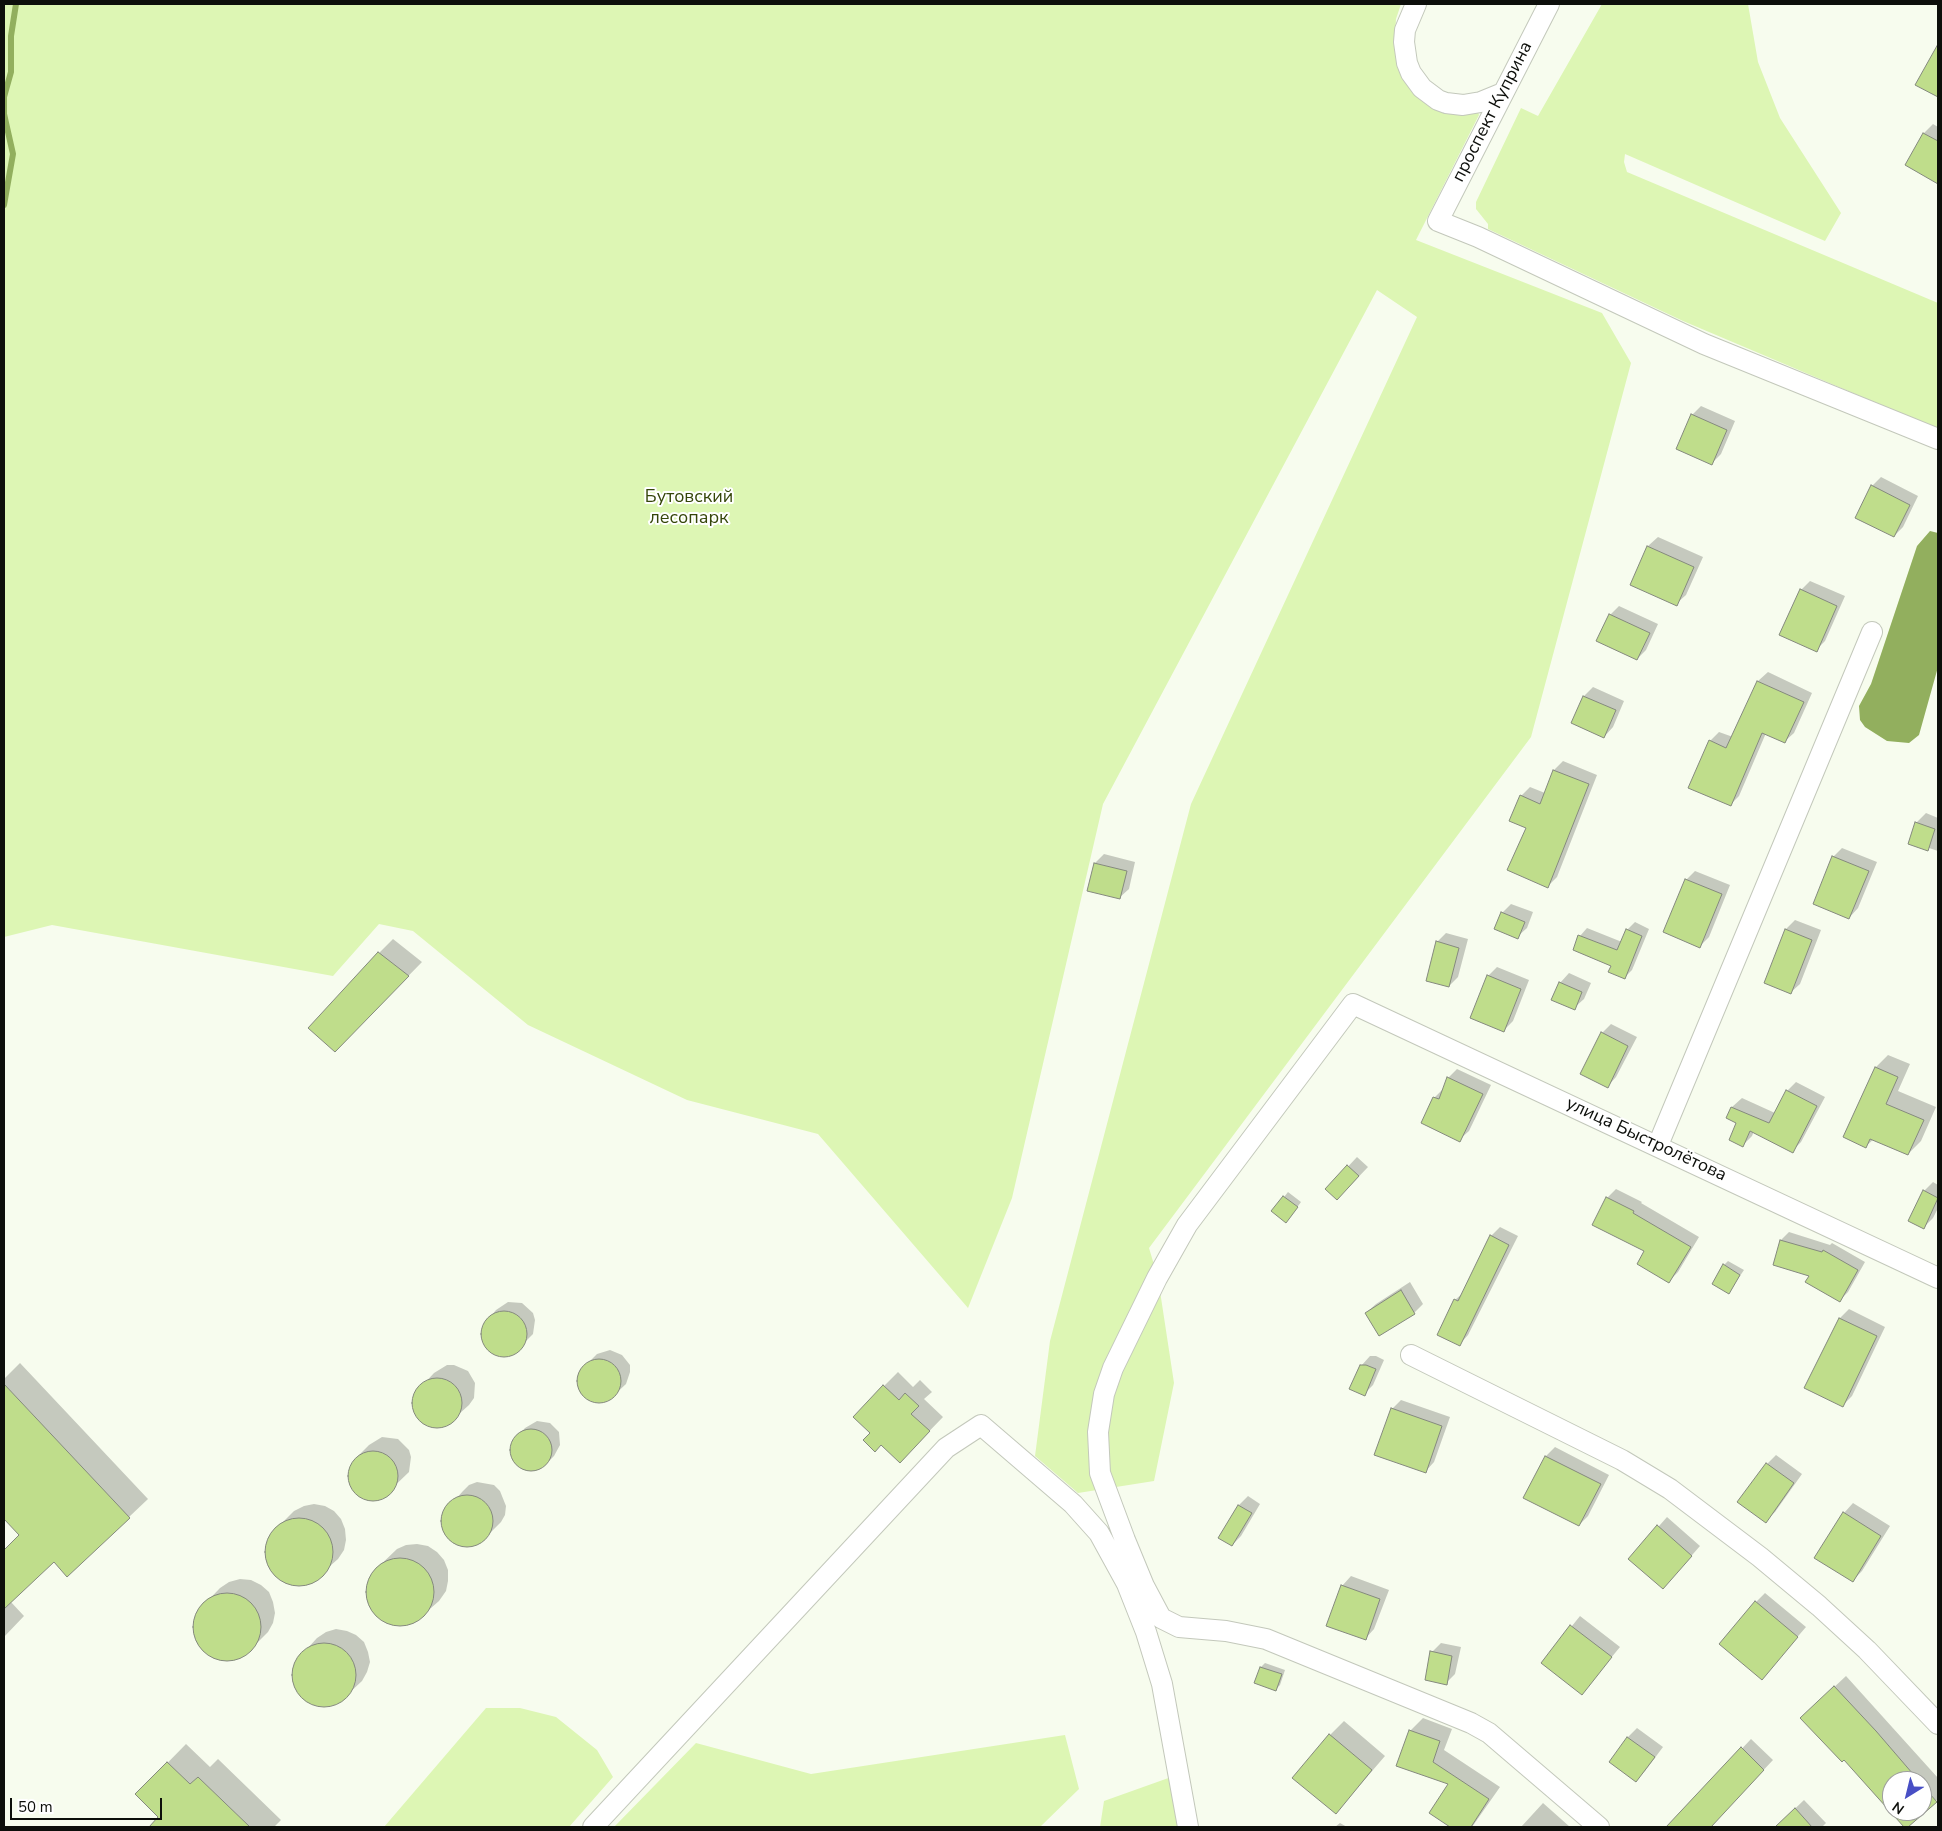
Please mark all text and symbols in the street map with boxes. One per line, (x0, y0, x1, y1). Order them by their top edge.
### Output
street label: проспект Куприна (1448, 38, 1538, 186)
park label: Бутовский лесопарк (645, 487, 733, 530)
street label: улица Быстролётова (1562, 1093, 1730, 1187)
north arrow (1882, 1771, 1932, 1821)
scale bar (12, 1788, 165, 1820)
text: 50 m (18, 1797, 53, 1817)
text: N (1889, 1797, 1908, 1819)

